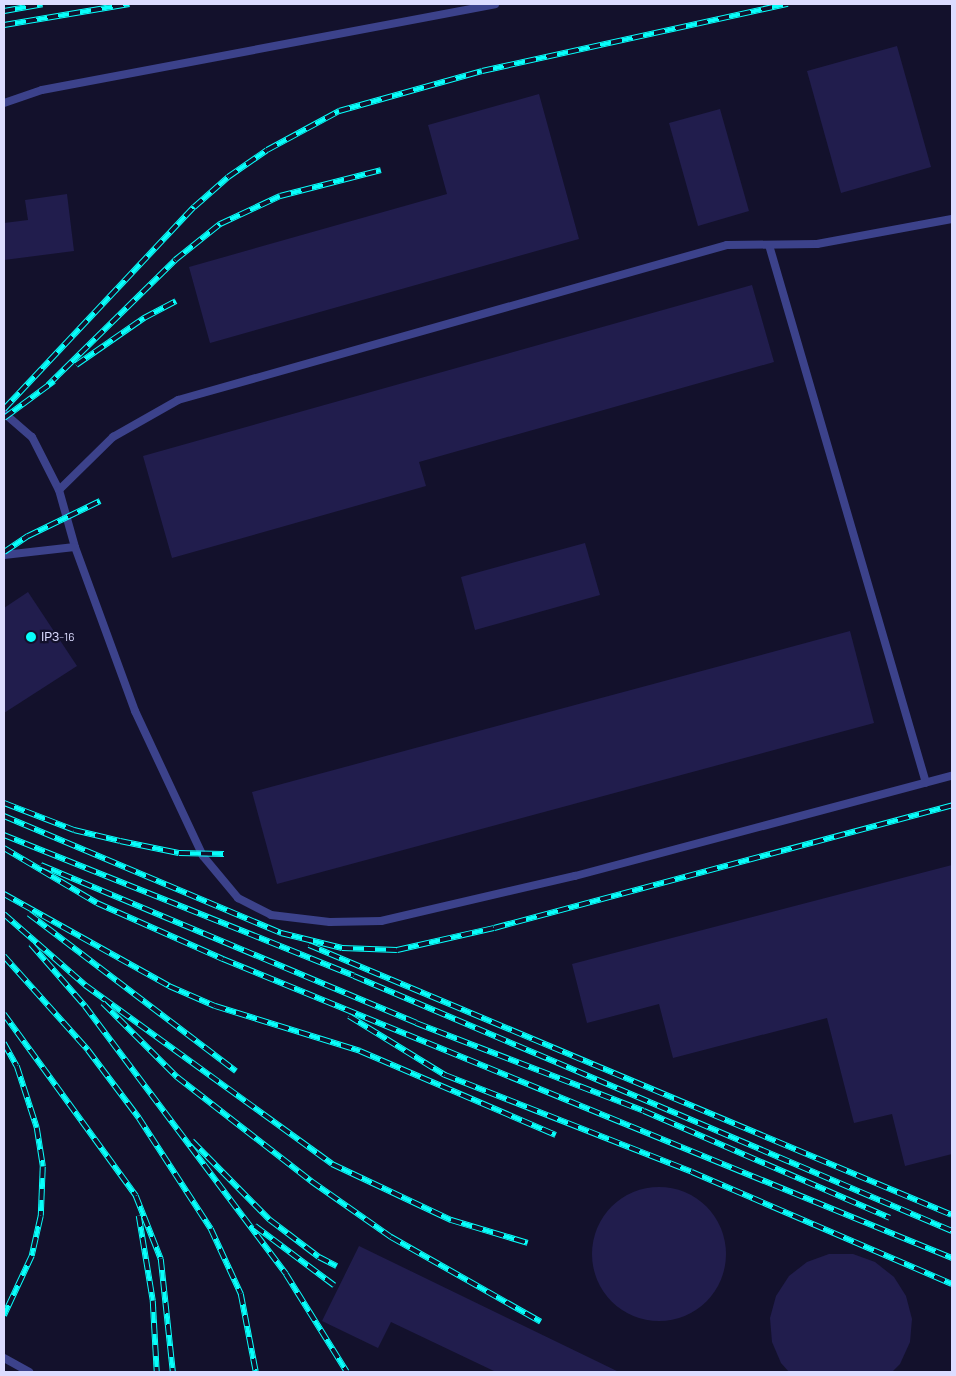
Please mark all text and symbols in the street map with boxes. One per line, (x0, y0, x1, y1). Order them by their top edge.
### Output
place label: ІРЗ-16 (41, 630, 74, 644)
marker: ІРЗ-16 (25, 631, 37, 643)

